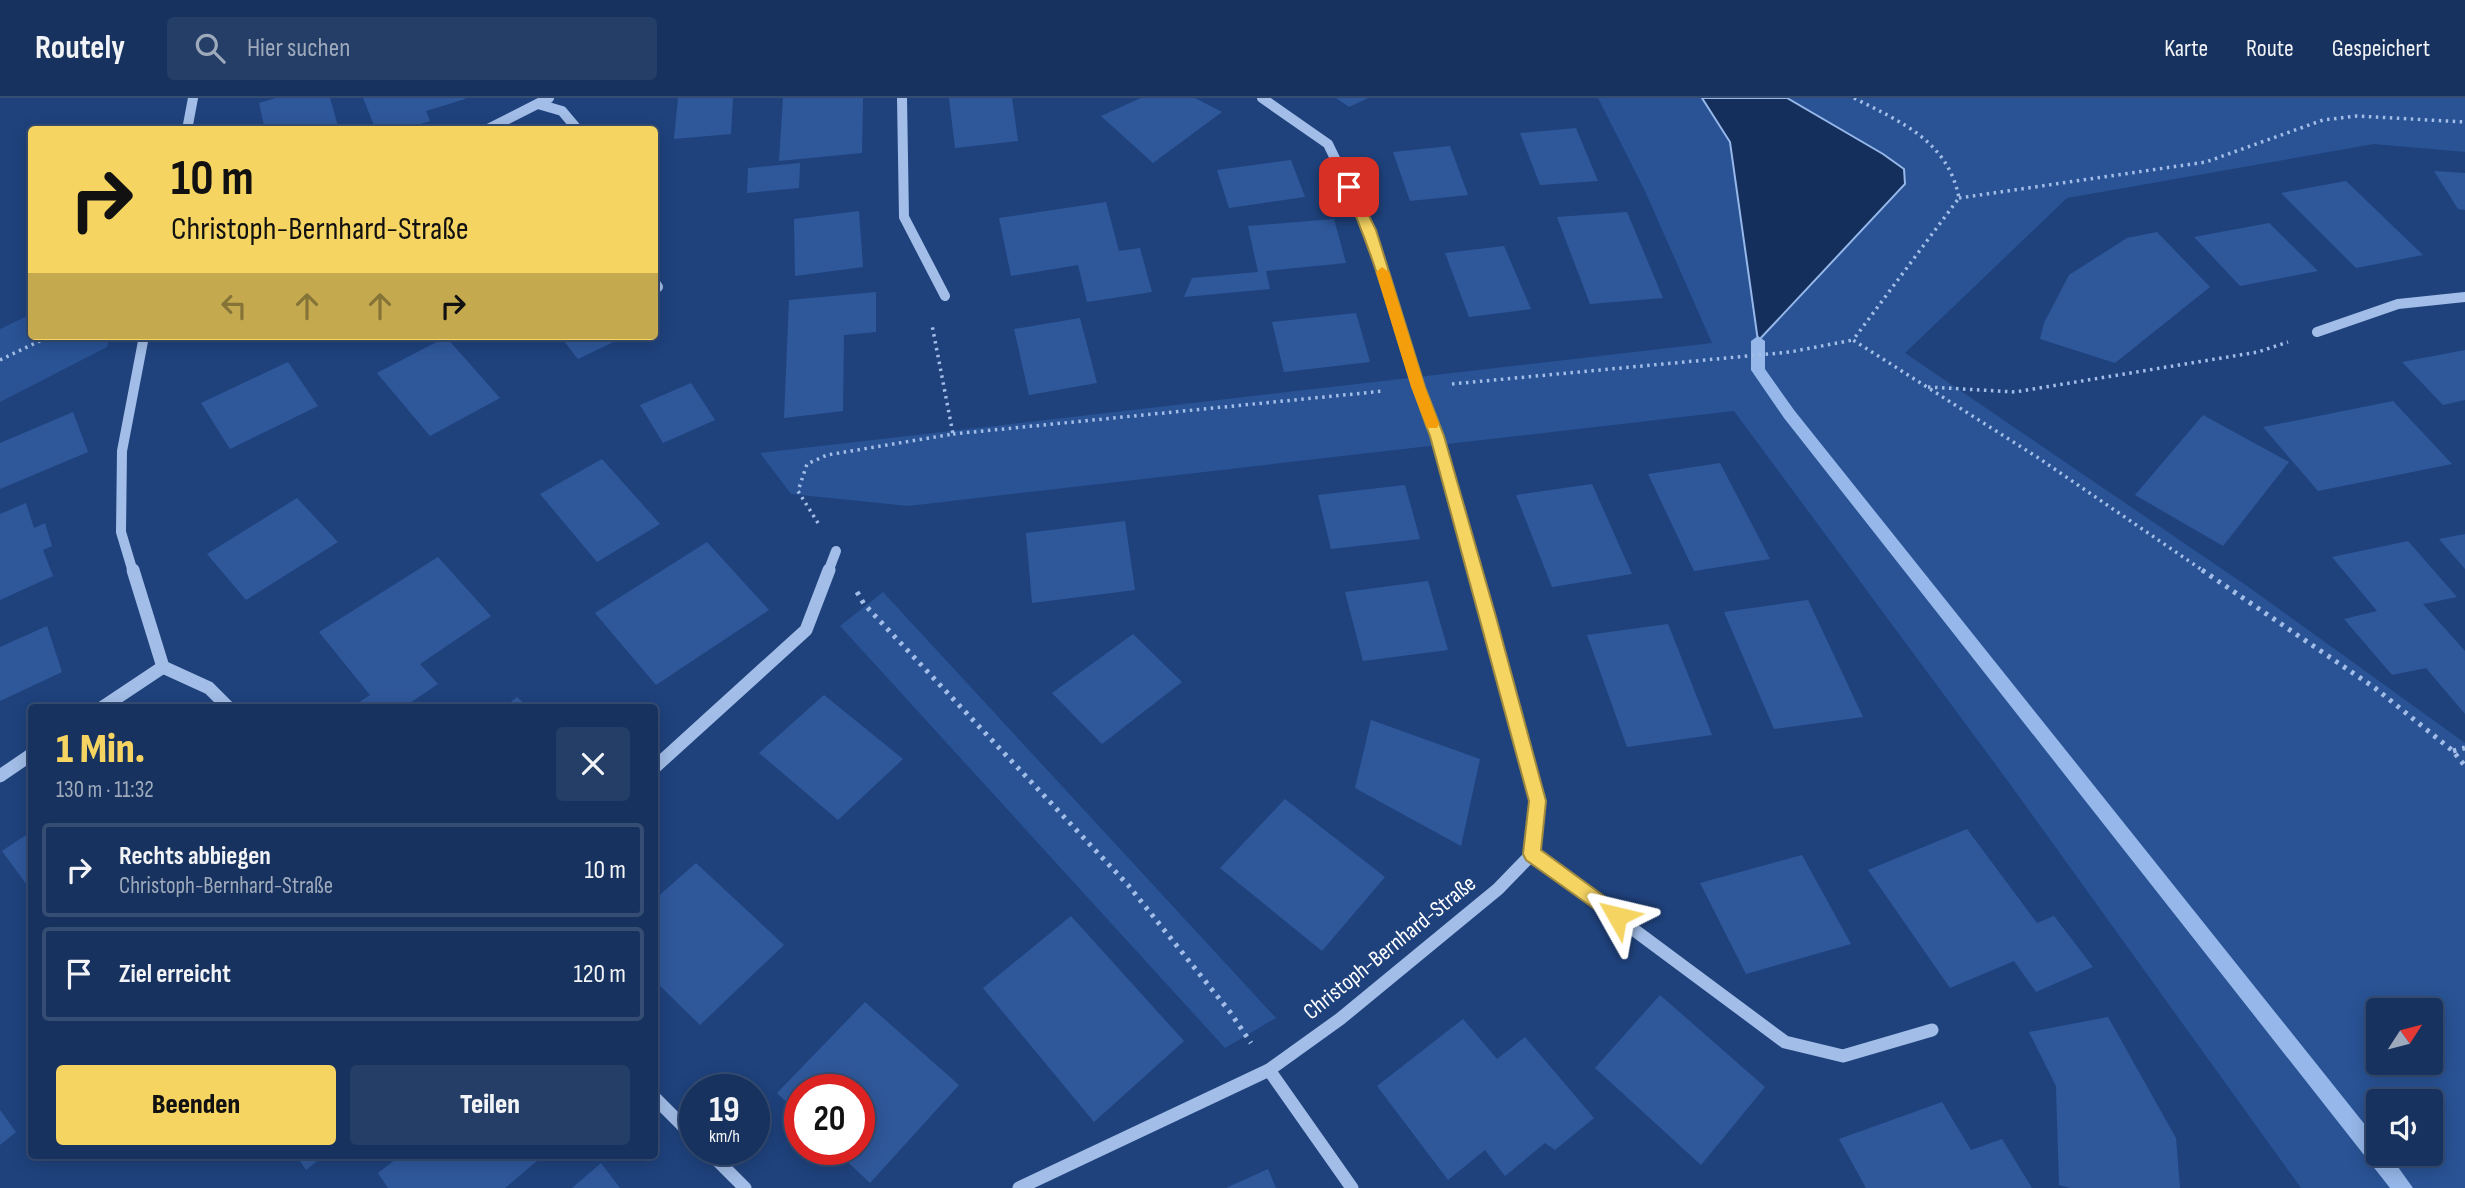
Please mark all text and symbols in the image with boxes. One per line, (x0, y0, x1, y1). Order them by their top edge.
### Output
search box (167, 17, 657, 80)
text: Routely (35, 28, 125, 68)
icon: search (191, 29, 229, 67)
text: Hier suchen (247, 33, 350, 64)
text: Karte (2164, 34, 2208, 63)
text: Route (2246, 34, 2294, 63)
text: Gespeichert (2332, 34, 2430, 63)
text: 10 m (171, 150, 254, 209)
icon: right (56, 154, 147, 245)
pin (1319, 157, 1379, 217)
icon: arrive (1330, 168, 1368, 206)
text: Christoph-Bernhard-Straße (171, 210, 469, 249)
icon: left (215, 287, 253, 325)
icon: ahead (288, 287, 326, 325)
icon: ahead (361, 287, 399, 325)
icon: right (434, 287, 472, 325)
text: 1 Min. (56, 724, 145, 775)
button: close (556, 727, 630, 801)
text: 130 m · 11:32 (56, 776, 154, 804)
text: Rechts abbiegen (119, 841, 271, 872)
icon: right (60, 851, 98, 889)
text: 10 m (584, 855, 626, 886)
street label: Christoph-Bernhard-Straße (1298, 870, 1482, 1026)
text: Christoph-Bernhard-Straße (119, 872, 333, 900)
position arrow (1580, 879, 1654, 953)
icon: arrive (60, 955, 98, 993)
text: Ziel erreicht (119, 959, 231, 990)
text: 120 m (573, 959, 626, 990)
north arrow (2366, 998, 2443, 1074)
map controls (2366, 998, 2443, 1166)
button: Beenden (56, 1065, 336, 1145)
button: Teilen (350, 1065, 630, 1145)
speed limit sign: 20 (784, 1074, 875, 1165)
text: 19 (709, 1089, 740, 1132)
button: sound (2366, 1089, 2443, 1166)
text: km/h (709, 1126, 740, 1147)

